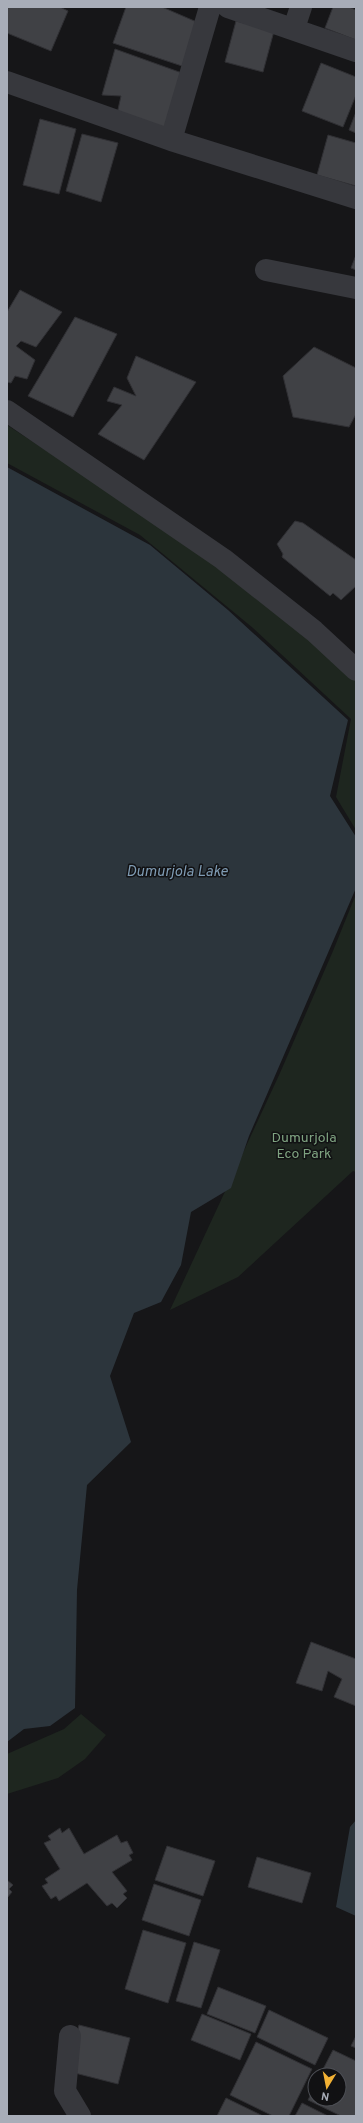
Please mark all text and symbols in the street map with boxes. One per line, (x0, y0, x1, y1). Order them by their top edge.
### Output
water label: Dumurjola Lake (126, 863, 228, 882)
park label: Dumurjola Eco Park (271, 1130, 337, 1163)
north arrow (307, 2067, 347, 2107)
text: N (320, 2088, 331, 2103)

